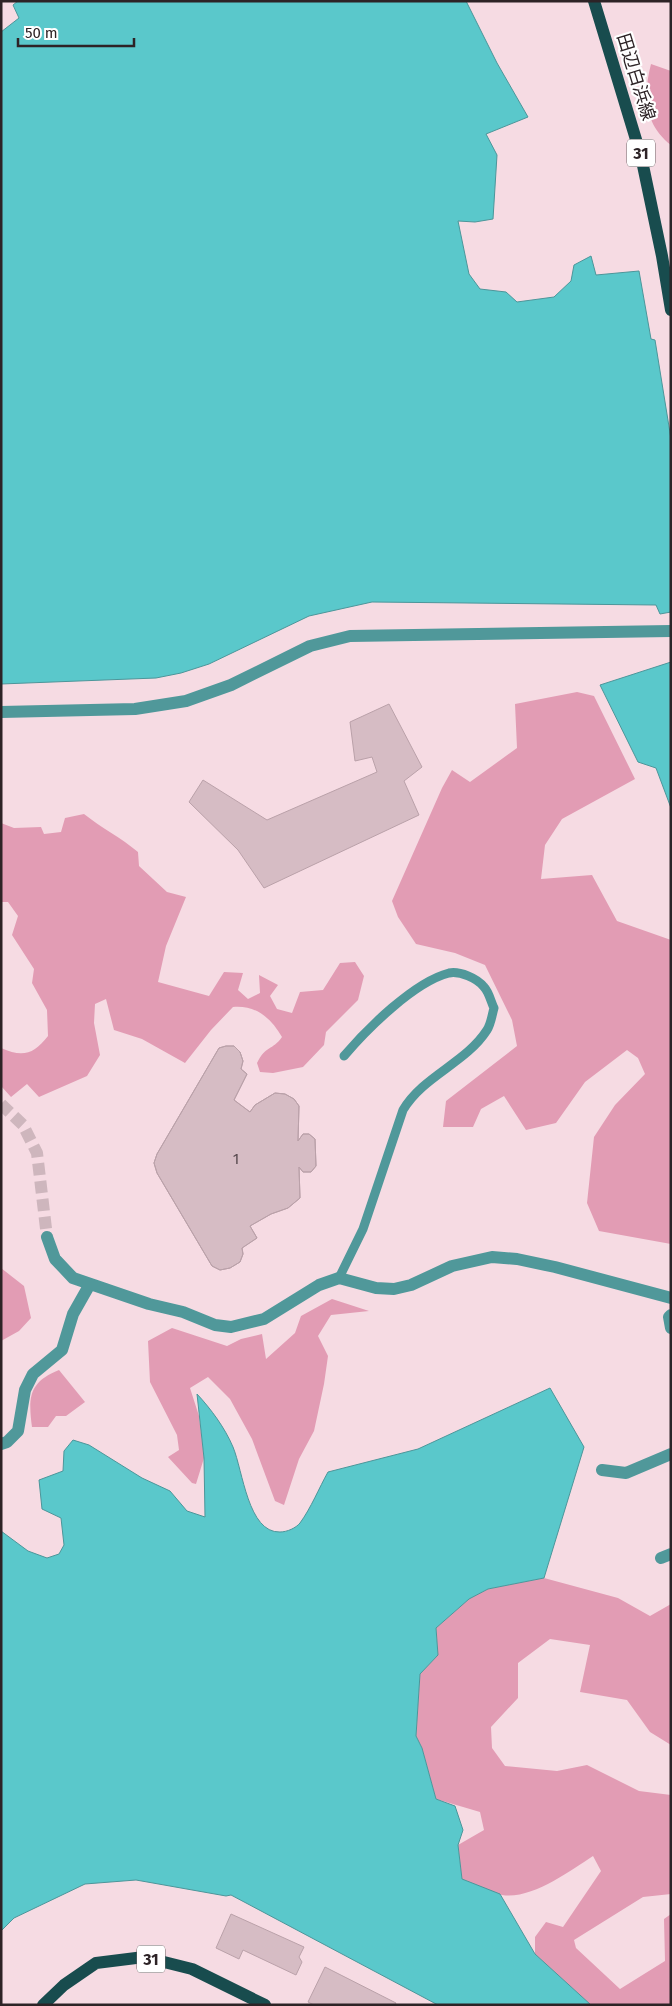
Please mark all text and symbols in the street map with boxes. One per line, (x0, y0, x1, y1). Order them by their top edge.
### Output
scale bar (18, 15, 134, 47)
text: 50 m (25, 24, 58, 42)
street label: 田辺白浜線 (612, 31, 660, 123)
road number: 31 (627, 140, 655, 167)
house number: 1 (233, 1150, 239, 1168)
road number: 31 (137, 1946, 165, 1972)

